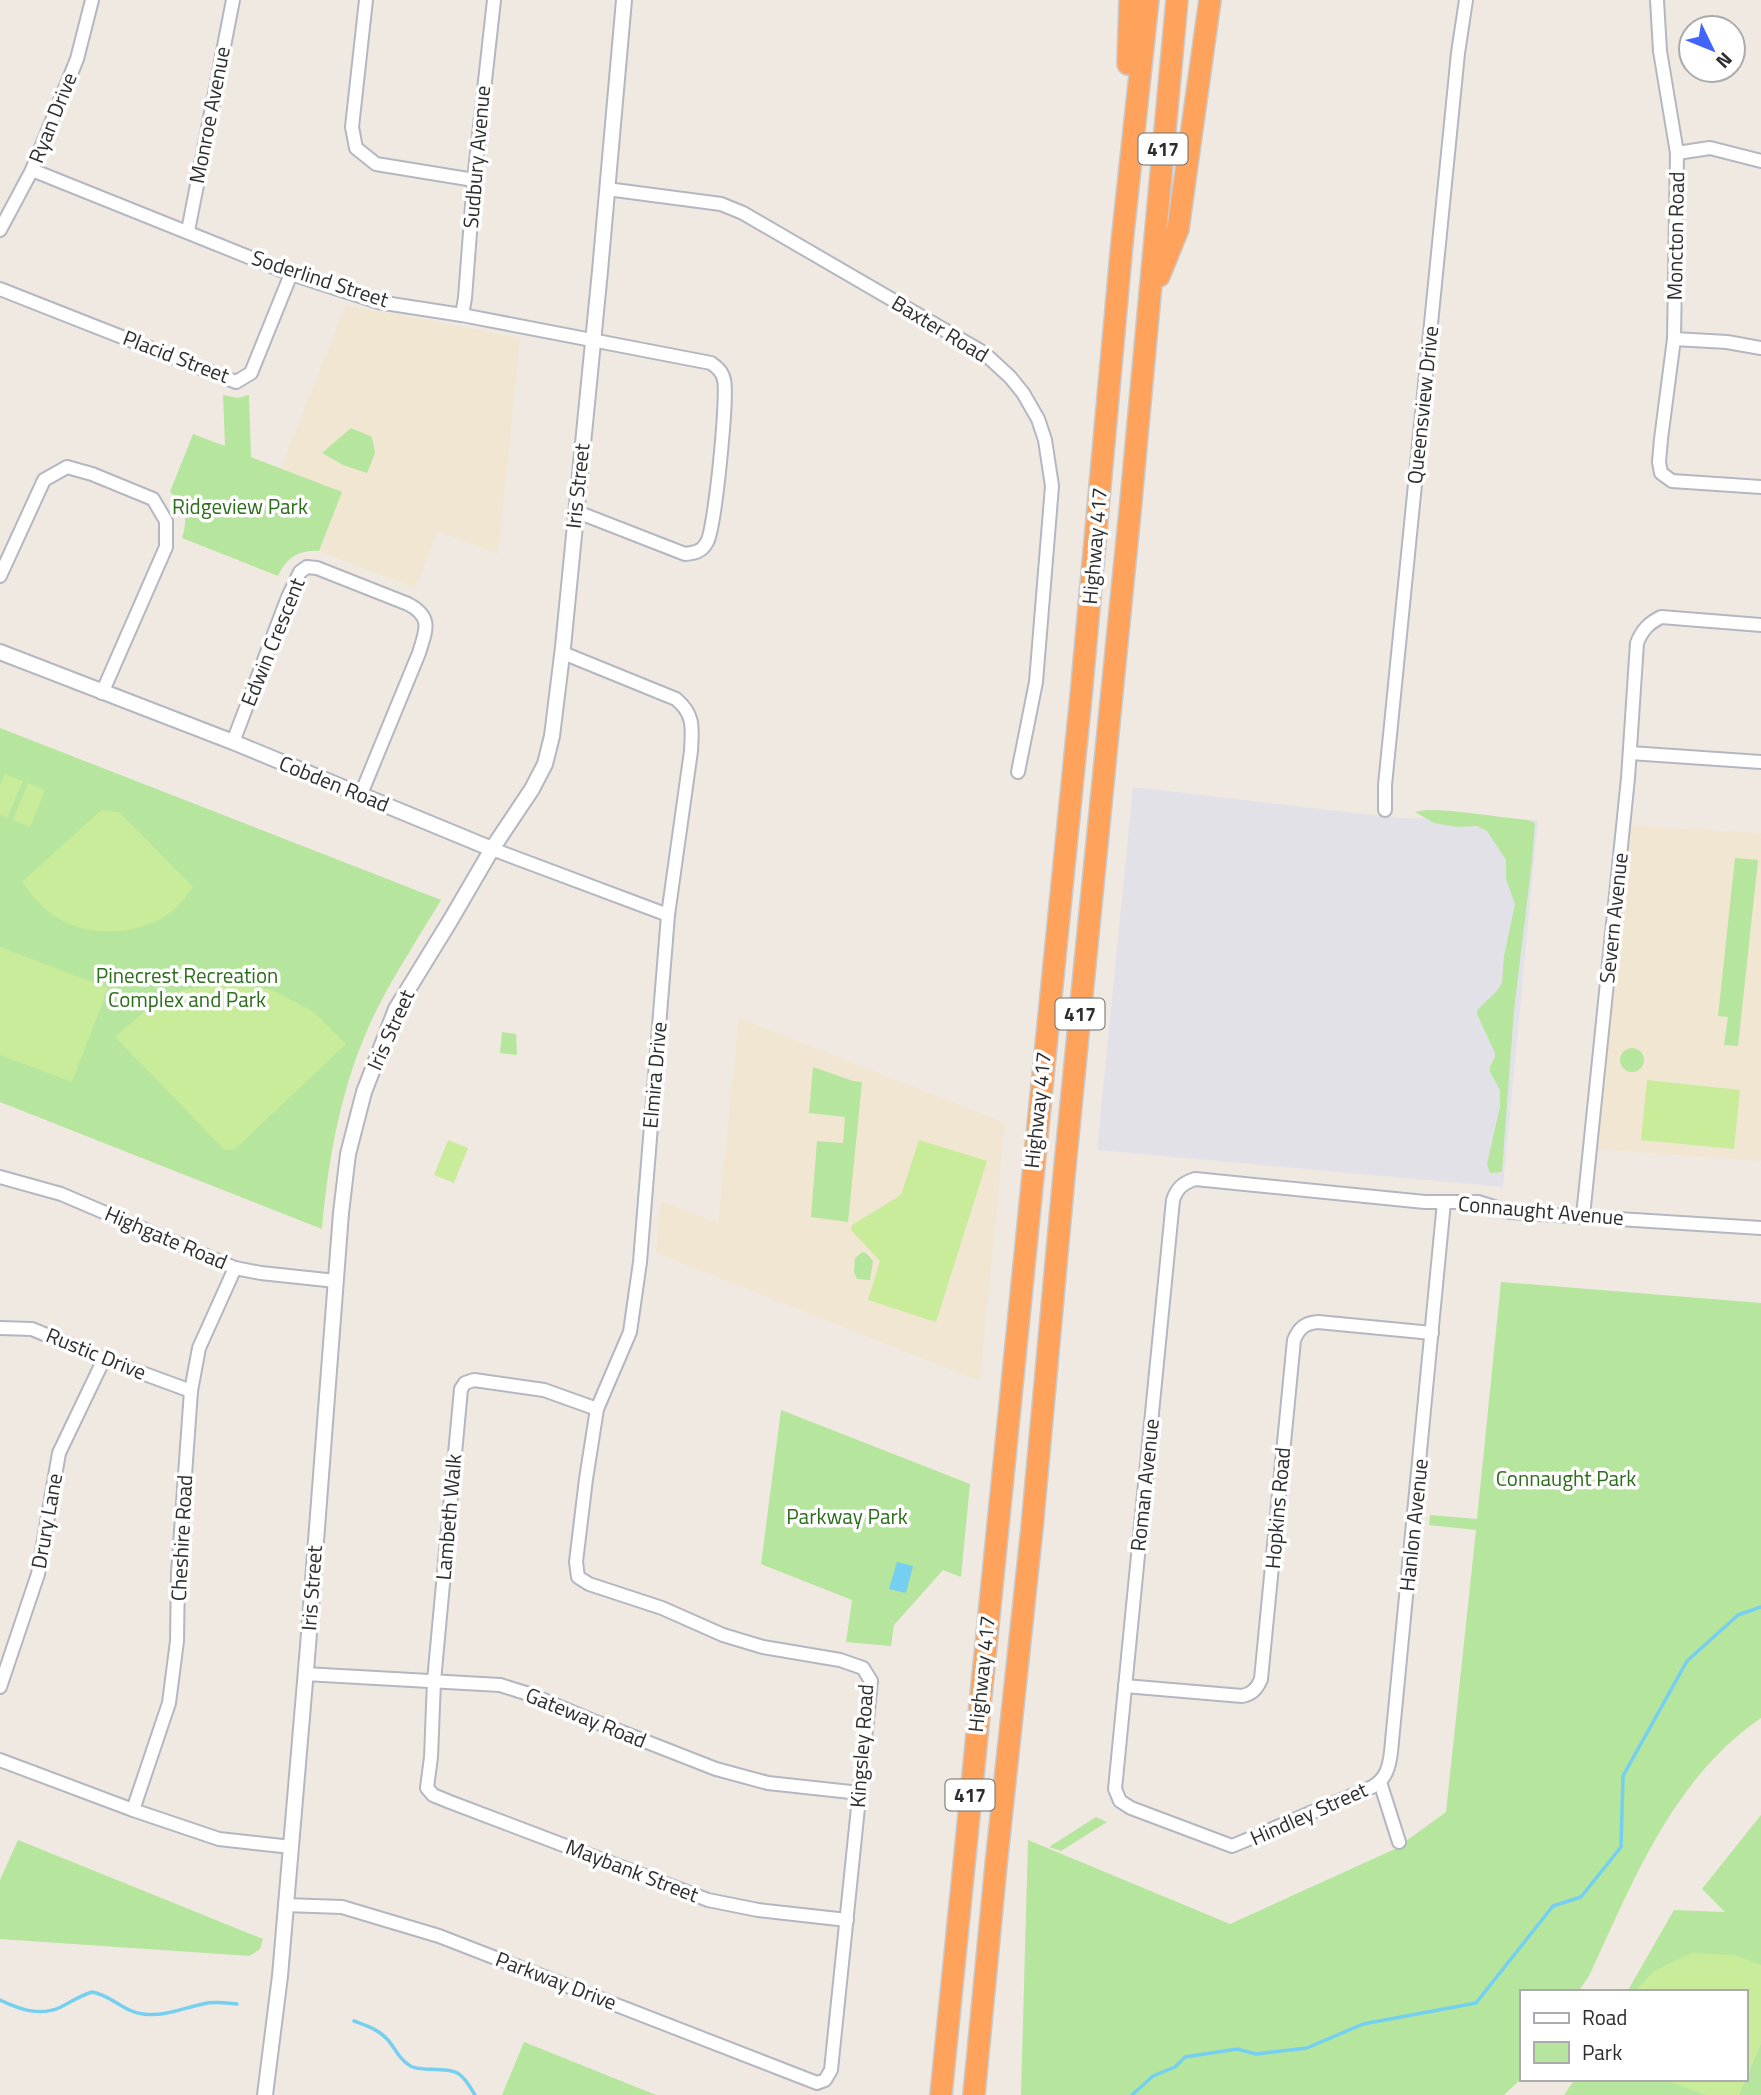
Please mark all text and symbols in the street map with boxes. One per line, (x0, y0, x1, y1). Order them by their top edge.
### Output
north arrow (1677, 14, 1747, 84)
street label: Monroe Avenue (180, 44, 238, 186)
text: N (1710, 46, 1740, 76)
street label: Ryan Drive (19, 67, 85, 168)
street label: Sudbury Avenue (454, 84, 498, 230)
road number: 417 (1138, 134, 1188, 164)
street label: Moncton Road (1658, 171, 1692, 301)
street label: Soderlind Street (248, 241, 393, 315)
street label: Baxter Road (886, 287, 995, 370)
street label: Placid Street (119, 321, 235, 391)
street label: Queensview Drive (1398, 324, 1446, 486)
street label: Iris Street (557, 441, 597, 530)
street label: Highway 417 (1073, 486, 1115, 606)
park label: Ridgeview Park (172, 490, 308, 522)
street label: Edwin Crescent (232, 572, 313, 711)
street label: Cobden Road (274, 746, 394, 820)
street label: Severn Avenue (1590, 851, 1636, 985)
park label: Pinecrest Recreation Complex and Park (96, 959, 278, 1015)
street label: Iris Street (358, 983, 422, 1075)
road number: 417 (1056, 998, 1104, 1030)
street label: Elmira Drive (633, 1020, 675, 1130)
street label: Highway 417 (1015, 1050, 1059, 1170)
street label: Connaught Avenue (1457, 1187, 1625, 1233)
street label: Highgate Road (100, 1197, 233, 1277)
street label: Rustic Drive (41, 1318, 151, 1388)
street label: Roman Avenue (1121, 1417, 1167, 1553)
street label: Hopkins Road (1256, 1446, 1298, 1570)
street label: Lambeth Walk (427, 1452, 469, 1581)
street label: Hanlon Avenue (1390, 1457, 1436, 1593)
park label: Connaught Park (1496, 1462, 1636, 1494)
street label: Drury Lane (22, 1471, 70, 1571)
street label: Cheshire Road (162, 1474, 200, 1602)
park label: Parkway Park (786, 1500, 908, 1532)
street label: Iris Street (292, 1544, 330, 1632)
street label: Highway 417 (959, 1614, 1003, 1734)
street label: Gateway Road (521, 1678, 652, 1756)
street label: Kingsley Road (841, 1683, 881, 1809)
street label: Hindley Street (1245, 1773, 1373, 1853)
road number: 417 (946, 1780, 995, 1811)
street label: Maybank Street (561, 1830, 704, 1910)
street label: Parkway Drive (491, 1942, 621, 2018)
legend (1520, 1990, 1747, 2081)
text: Road (1582, 2001, 1627, 2033)
text: Park (1582, 2036, 1622, 2068)

